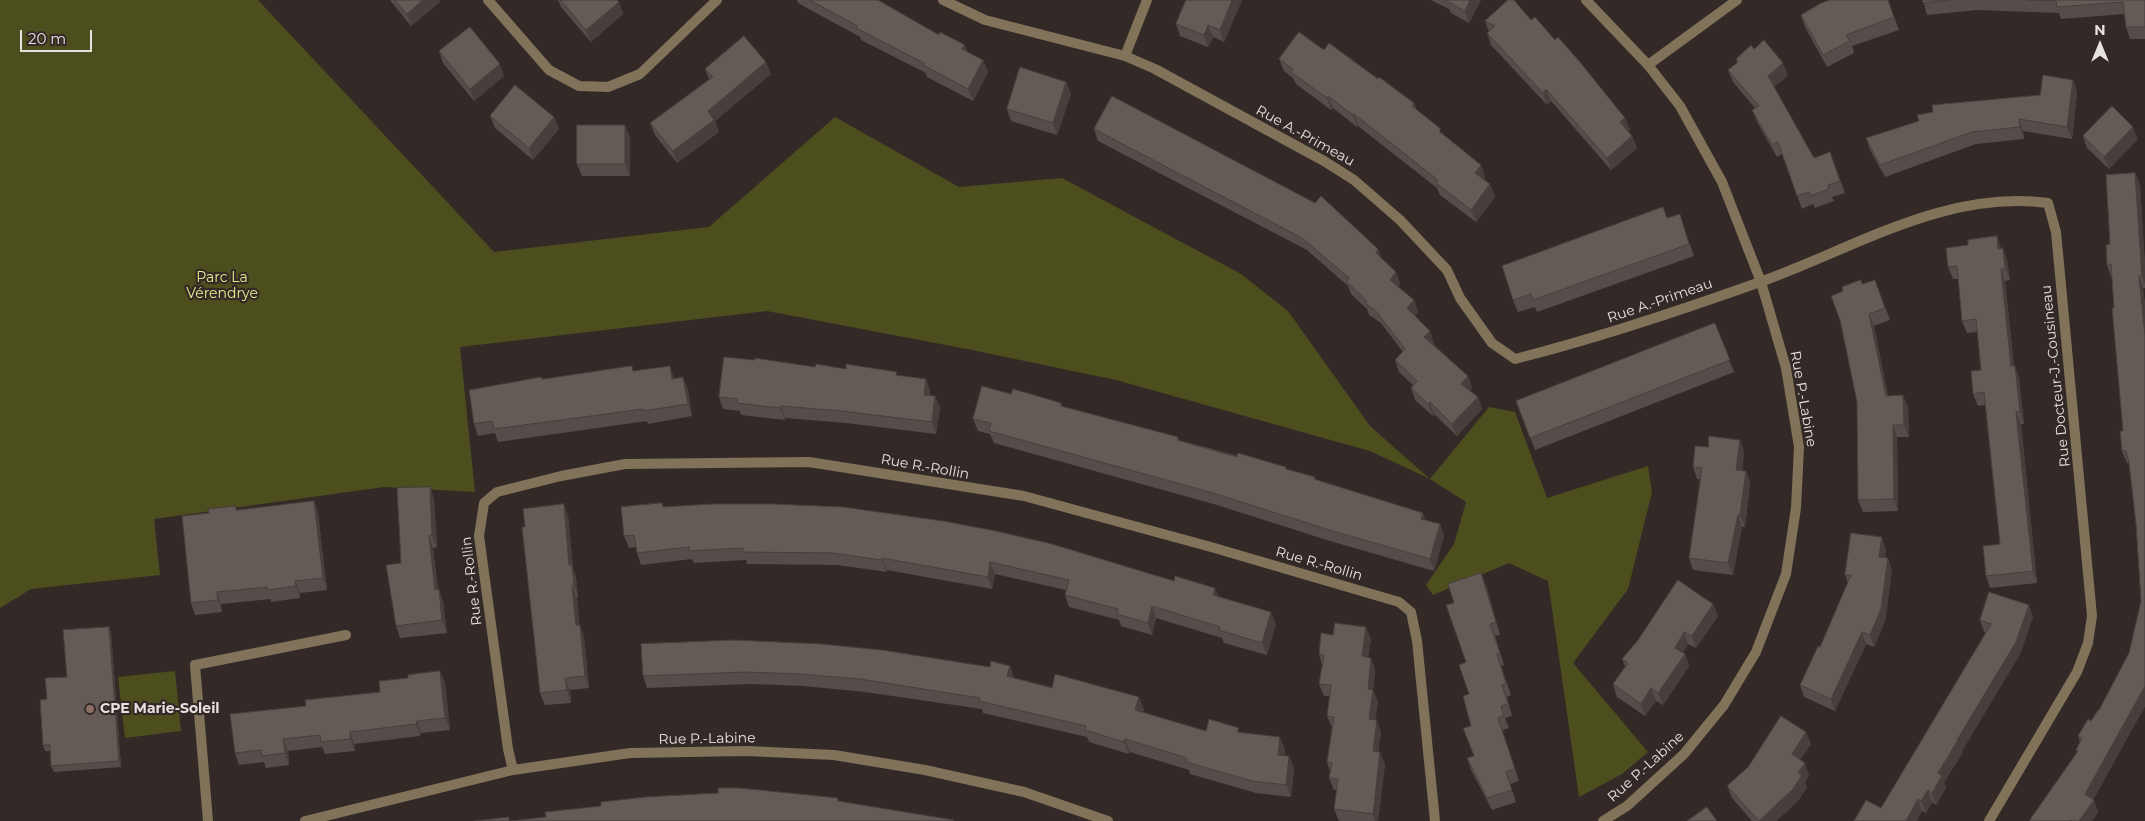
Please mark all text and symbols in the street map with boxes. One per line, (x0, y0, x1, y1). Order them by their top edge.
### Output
scale bar (22, 20, 95, 52)
north arrow (2075, 20, 2125, 70)
text: N (2094, 21, 2106, 39)
text: 20 m (28, 29, 66, 48)
street label: Rue A.-Primeau (1253, 102, 1357, 170)
park label: Parc La Vérendrye (186, 270, 258, 302)
street label: Rue A.-Primeau (1605, 275, 1715, 327)
street label: Rue Docteur-J.-Cousineau (2038, 284, 2074, 468)
street label: Rue P.-Labine (1786, 350, 1820, 448)
street label: Rue R.-Rollin (879, 451, 971, 483)
street label: Rue R.-Rollin (458, 535, 486, 627)
street label: Rue R.-Rollin (1274, 544, 1364, 584)
place label: CPE Marie-Soleil (100, 701, 220, 717)
marker: CPE Marie-Soleil (84, 703, 96, 715)
street label: Rue P.-Labine (1604, 728, 1688, 806)
street label: Rue P.-Labine (658, 730, 756, 748)

